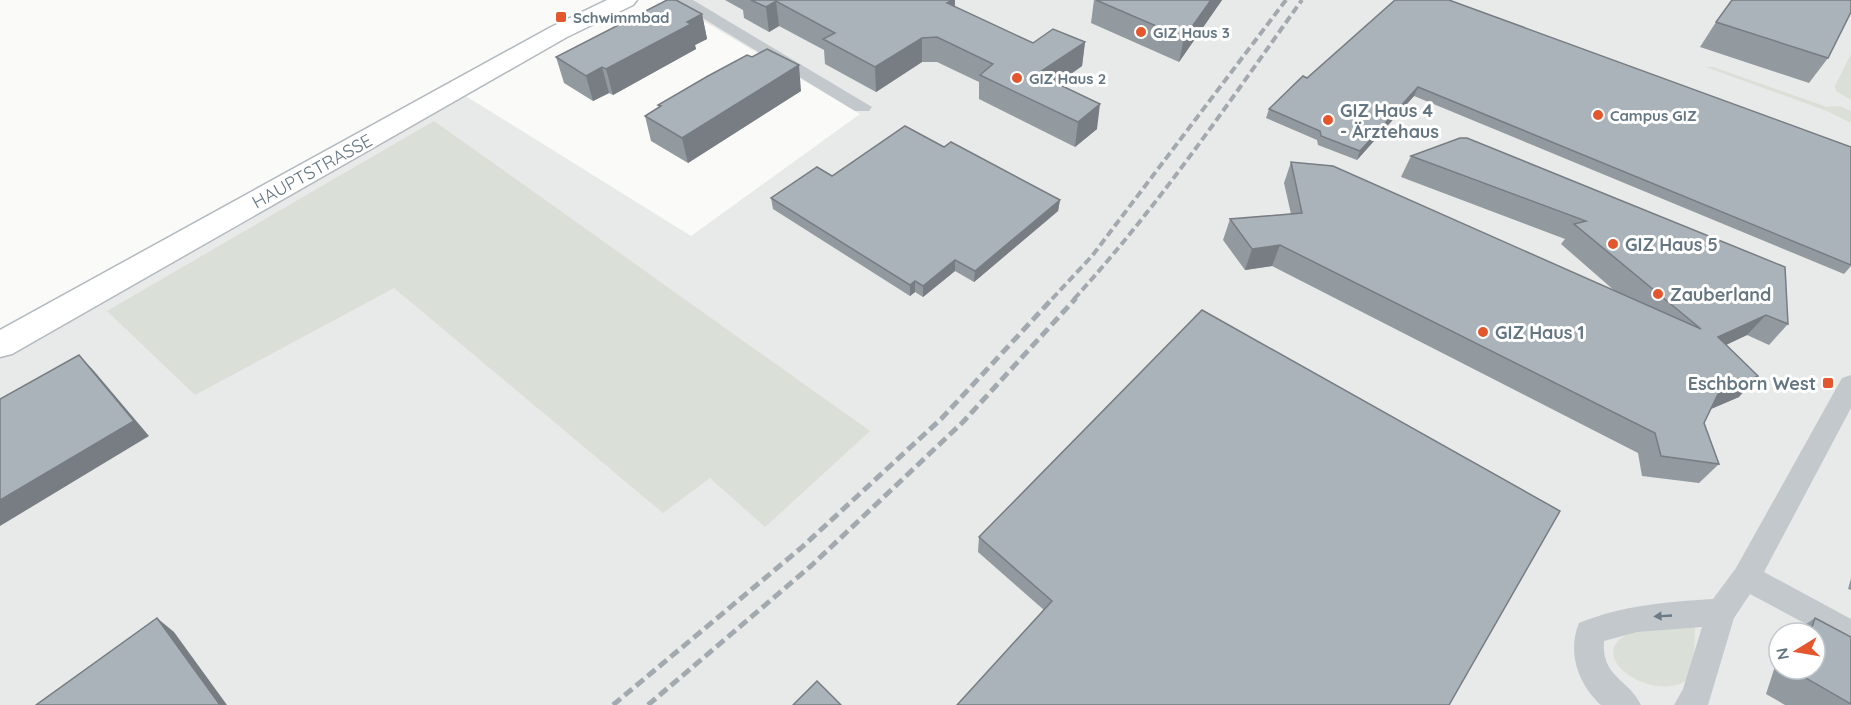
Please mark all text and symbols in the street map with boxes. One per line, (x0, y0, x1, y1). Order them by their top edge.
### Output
place label: Schwimmbad (573, 8, 670, 27)
marker: Schwimmbad (554, 10, 568, 24)
place label: GIZ Haus 3 (1153, 23, 1230, 42)
marker: GIZ Haus 3 (1134, 25, 1148, 39)
place label: GIZ Haus 2 (1029, 69, 1106, 88)
marker: GIZ Haus 2 (1010, 71, 1024, 85)
place label: GIZ Haus 4 - Ärztehaus (1340, 99, 1439, 143)
place label: Campus GIZ (1610, 106, 1697, 125)
marker: Campus GIZ (1591, 108, 1605, 122)
marker: GIZ Haus 4 - Ärztehaus (1321, 113, 1335, 127)
street label: HAUPTSTRASSE (248, 128, 376, 214)
place label: GIZ Haus 5 (1625, 233, 1718, 256)
marker: GIZ Haus 5 (1606, 237, 1620, 251)
place label: Zauberland (1670, 283, 1771, 306)
marker: Zauberland (1651, 287, 1665, 301)
place label: GIZ Haus 1 (1495, 321, 1585, 344)
marker: GIZ Haus 1 (1476, 325, 1490, 339)
place label: Eschborn West (1688, 372, 1816, 395)
marker: Eschborn West (1821, 376, 1835, 390)
one-way arrow (1653, 611, 1672, 620)
north arrow (1767, 621, 1827, 681)
text: N (1771, 646, 1793, 662)

